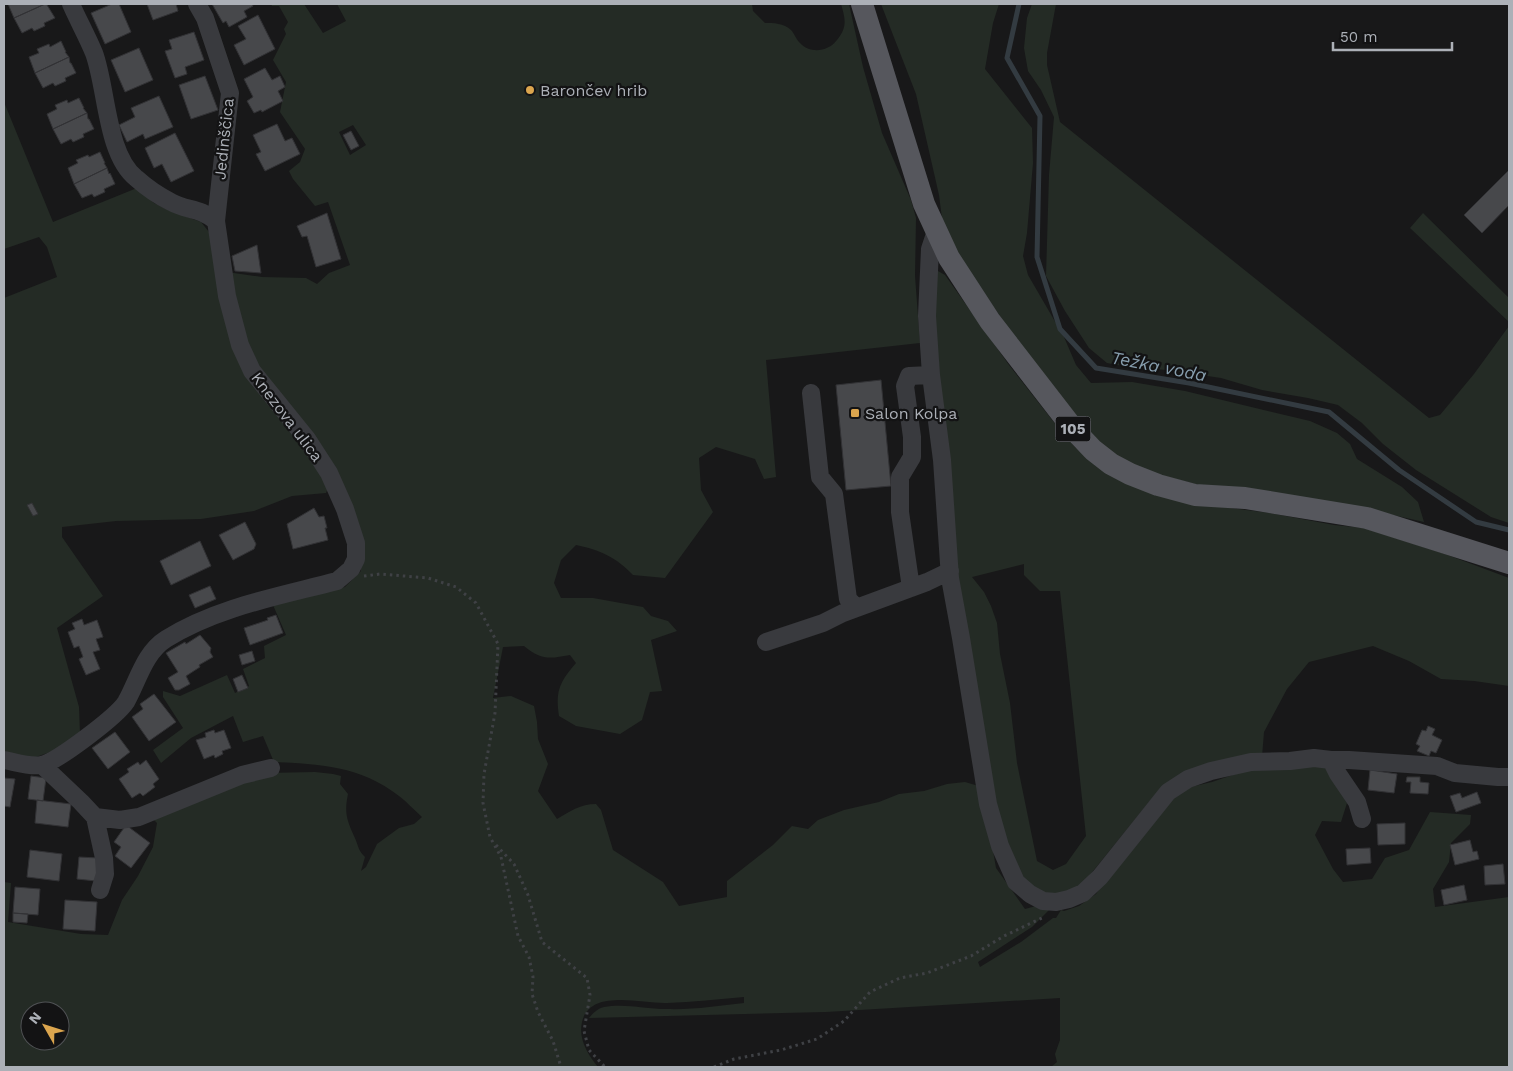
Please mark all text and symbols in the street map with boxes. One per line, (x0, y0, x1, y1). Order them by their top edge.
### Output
scale bar (1333, 20, 1452, 52)
text: 50 m (1340, 28, 1377, 46)
place label: Barončev hrib (540, 81, 647, 100)
marker: Barončev hrib (524, 84, 536, 96)
street label: Jedinščica (210, 97, 238, 181)
water label: Težka voda (1109, 346, 1209, 386)
street label: Knezova ulica (247, 369, 327, 465)
place label: Salon Kolpa (865, 404, 957, 423)
marker: Salon Kolpa (849, 407, 861, 419)
road number: 105 (1056, 416, 1090, 442)
north arrow (20, 1001, 70, 1051)
text: N (25, 1009, 44, 1027)

